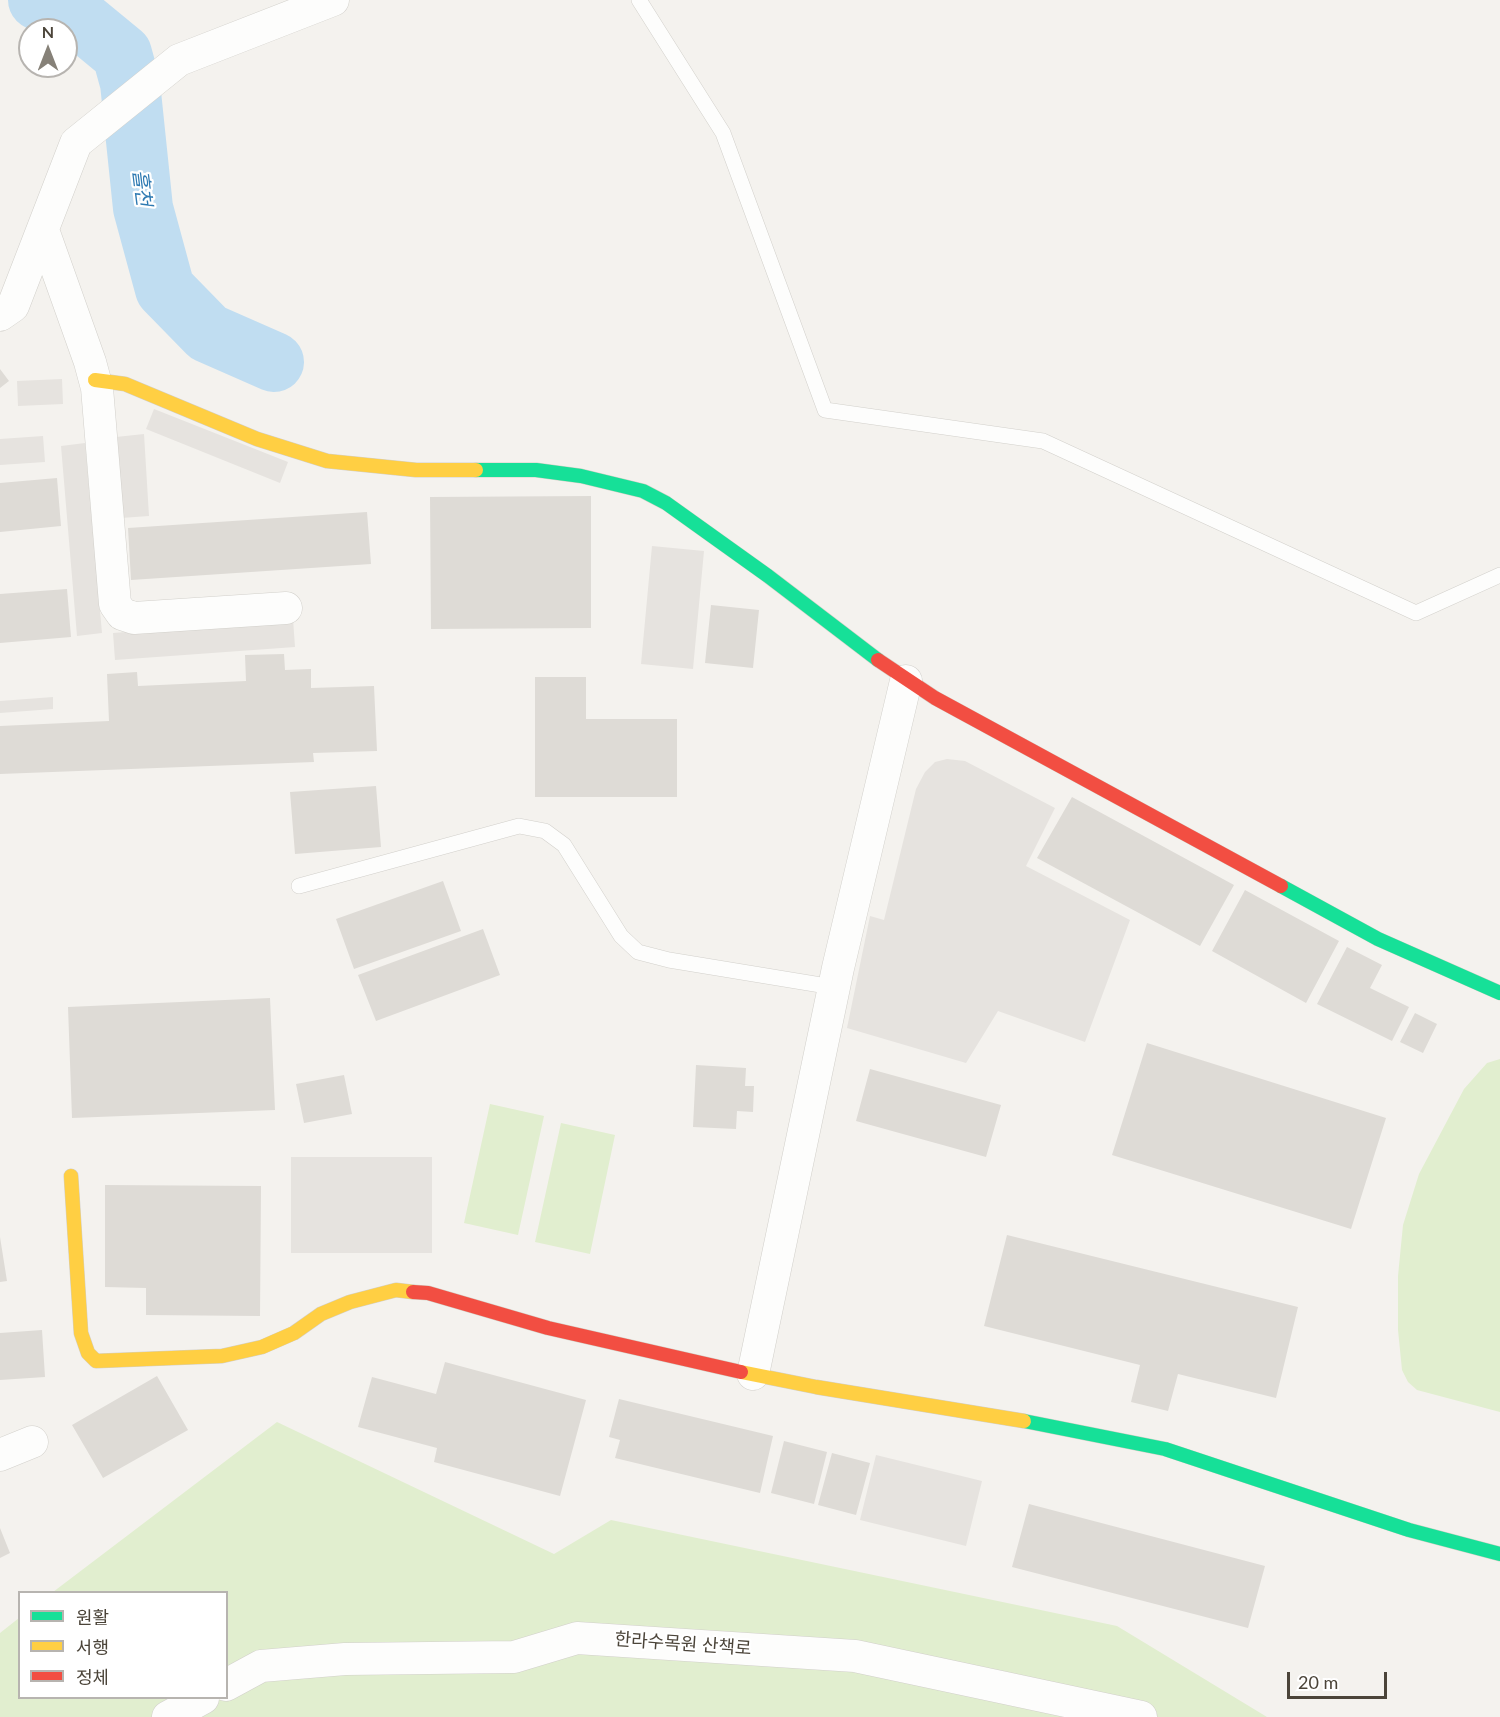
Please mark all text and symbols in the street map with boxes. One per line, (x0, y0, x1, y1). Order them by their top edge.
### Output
north arrow (18, 18, 78, 78)
text: N (42, 22, 54, 41)
water label: 흘천 (128, 168, 156, 208)
legend (18, 1591, 228, 1699)
text: 원활 (76, 1606, 109, 1628)
street label: 한라수목원 산책로 (614, 1628, 752, 1660)
text: 서행 (76, 1636, 109, 1658)
scale bar (1290, 1660, 1390, 1698)
text: 정체 (76, 1666, 109, 1688)
text: 20 m (1298, 1671, 1338, 1693)

